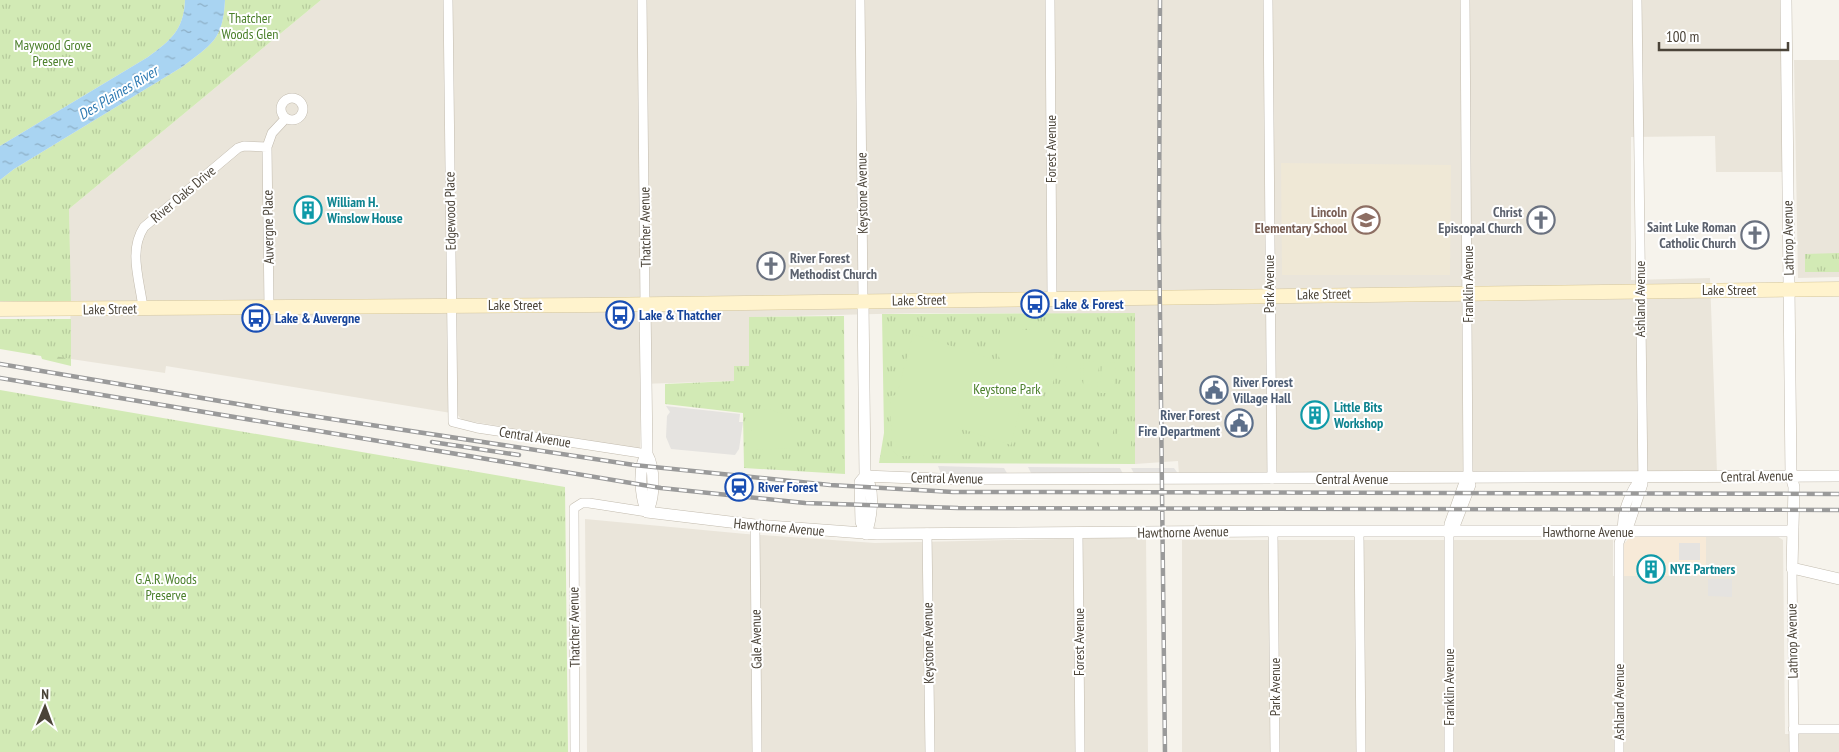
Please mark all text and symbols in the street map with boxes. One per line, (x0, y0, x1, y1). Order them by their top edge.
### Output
park label: Thatcher Woods Glen (222, 9, 278, 43)
scale bar (1659, 20, 1788, 52)
text: 100 m (1666, 27, 1699, 46)
park label: Maywood Grove Preserve (14, 36, 92, 70)
water label: Des Plaines River (75, 60, 163, 124)
street label: Forest Avenue (1042, 115, 1060, 183)
street label: Keystone Avenue (852, 152, 872, 234)
street label: River Oaks Drive (147, 161, 219, 226)
street label: Edgewood Place (440, 171, 460, 251)
street label: Thatcher Avenue (635, 186, 655, 267)
street label: Auvergne Place (258, 189, 278, 264)
place label: William H. Winslow House (326, 193, 403, 227)
building icon: William H. Winslow House (293, 195, 323, 225)
street label: Lathrop Avenue (1778, 200, 1798, 276)
place label: Lincoln Elementary School (1255, 203, 1348, 237)
place label: Christ Episcopal Church (1438, 203, 1522, 237)
school or university icon: Lincoln Elementary School (1351, 205, 1381, 235)
church icon: Christ Episcopal Church (1526, 205, 1556, 235)
place label: Saint Luke Roman Catholic Church (1647, 218, 1736, 252)
church icon: Saint Luke Roman Catholic Church (1740, 220, 1770, 250)
street label: Franklin Avenue (1459, 245, 1477, 323)
place label: River Forest Methodist Church (790, 249, 877, 283)
church icon: River Forest Methodist Church (756, 251, 786, 281)
street label: Park Avenue (1260, 255, 1278, 313)
street label: Ashland Avenue (1631, 260, 1649, 337)
street label: Lake Street (1702, 281, 1756, 299)
street label: Lake Street (1297, 285, 1351, 303)
bus stop icon: Lake & Forest (1020, 289, 1050, 319)
street label: Lake Street (892, 291, 946, 309)
place label: Lake & Forest (1054, 295, 1124, 313)
street label: Lake Street (488, 296, 542, 314)
street label: Lake Street (83, 300, 137, 318)
bus stop icon: Lake & Thatcher (605, 300, 635, 330)
bus stop icon: Lake & Auvergne (241, 303, 271, 333)
place label: Lake & Thatcher (639, 306, 722, 324)
place label: Lake & Auvergne (275, 309, 360, 327)
place label: River Forest Village Hall (1232, 373, 1293, 407)
public building icon: River Forest Village Hall (1199, 375, 1229, 405)
park label: Keystone Park (973, 380, 1041, 398)
place label: Little Bits Workshop (1333, 398, 1383, 432)
building icon: Little Bits Workshop (1300, 400, 1330, 430)
place label: River Forest Fire Department (1138, 406, 1220, 440)
public building icon: River Forest Fire Department (1224, 408, 1254, 438)
street label: Central Avenue (498, 422, 572, 452)
street label: Central Avenue (1721, 466, 1794, 486)
street label: Central Avenue (911, 468, 984, 488)
street label: Central Avenue (1316, 470, 1388, 488)
station icon: River Forest (724, 472, 754, 502)
place label: River Forest (758, 478, 818, 496)
street label: Hawthorne Avenue (733, 514, 825, 540)
street label: Hawthorne Avenue (1137, 522, 1229, 542)
street label: Hawthorne Avenue (1542, 523, 1634, 541)
building icon: NYE Partners (1636, 554, 1666, 584)
place label: NYE Partners (1670, 560, 1735, 578)
park label: G.A.R. Woods Preserve (135, 570, 197, 604)
street label: Thatcher Avenue (564, 586, 584, 667)
street label: Keystone Avenue (918, 602, 938, 684)
street label: Lathrop Avenue (1782, 603, 1802, 679)
street label: Forest Avenue (1070, 608, 1088, 676)
street label: Gale Avenue (746, 609, 766, 669)
street label: Franklin Avenue (1440, 648, 1458, 726)
street label: Park Avenue (1266, 658, 1284, 716)
street label: Ashland Avenue (1610, 663, 1628, 740)
north arrow (20, 682, 70, 732)
text: N (41, 685, 49, 703)

